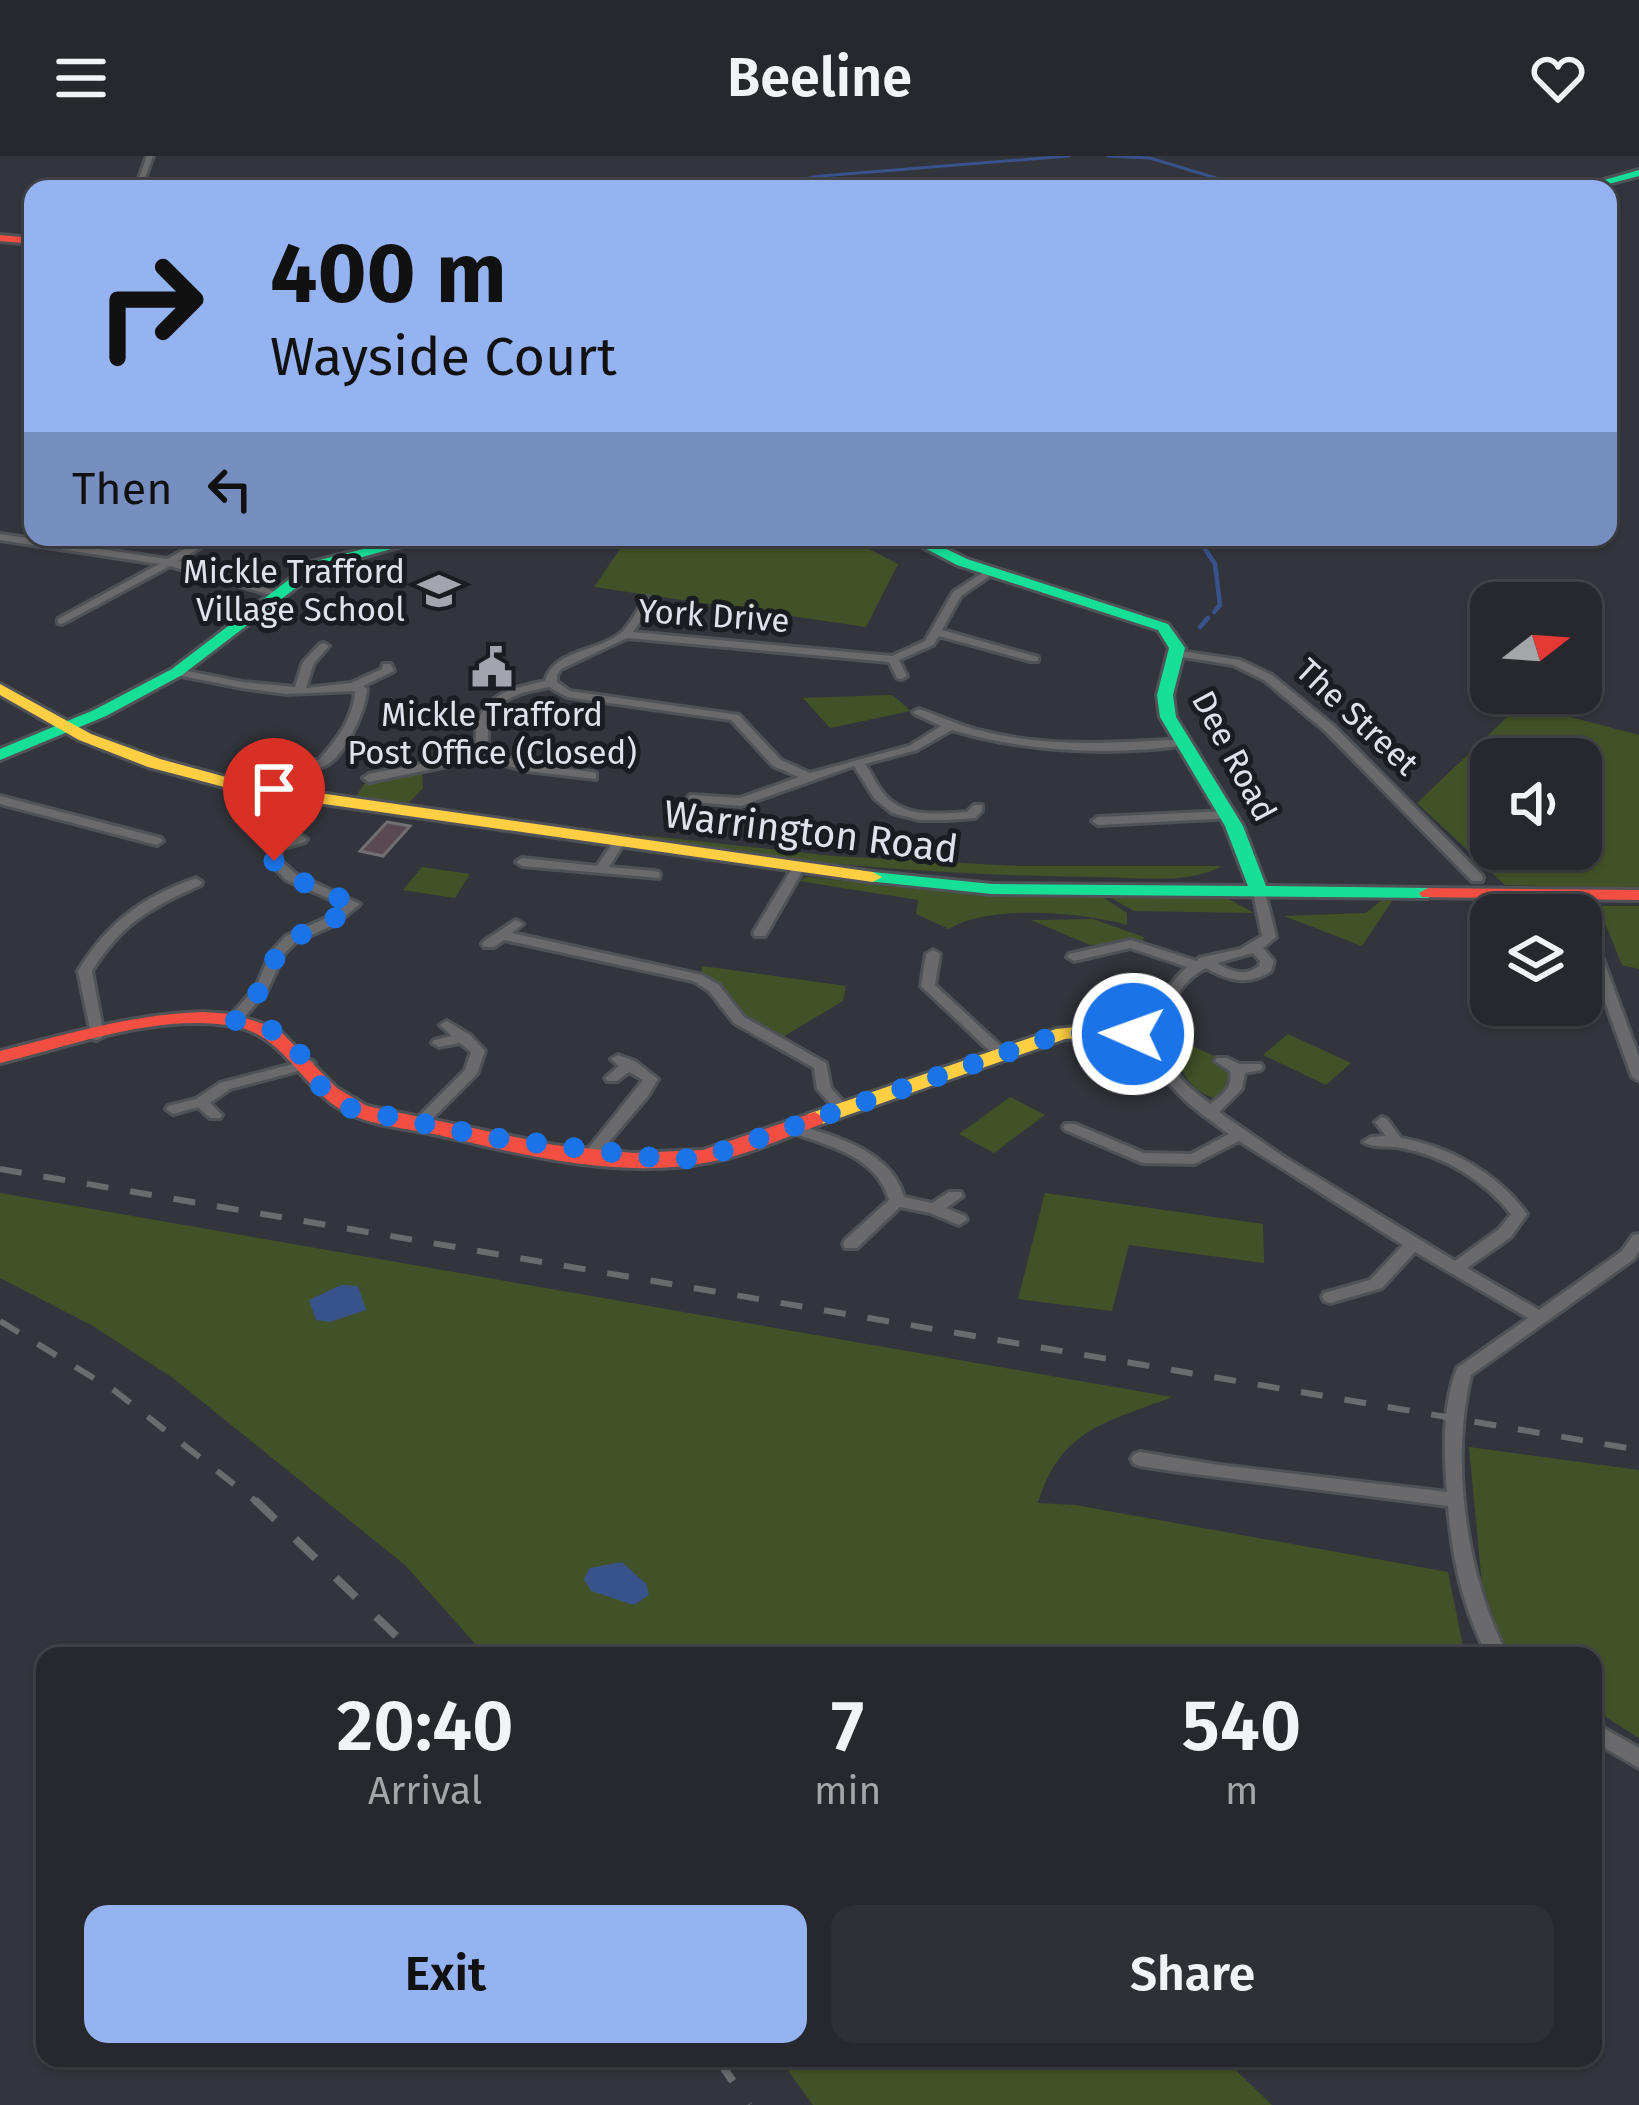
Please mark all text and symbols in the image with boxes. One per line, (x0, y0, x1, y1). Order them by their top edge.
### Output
icon: menu (48, 45, 114, 111)
icon: heart (1525, 45, 1591, 111)
text: Beeline (727, 46, 912, 110)
text: 400 m (270, 223, 507, 324)
icon: right (72, 228, 228, 384)
text: Wayside Court (270, 325, 617, 389)
icon: left (197, 456, 263, 522)
text: Then (72, 462, 173, 516)
place label: Mickle Trafford Village School (183, 552, 405, 630)
school or university icon: Mickle Trafford Village School (416, 568, 462, 614)
north arrow (1470, 582, 1602, 714)
map controls (1470, 582, 1602, 1026)
street label: York Drive (637, 591, 791, 641)
public building icon: Mickle Trafford Post Office (Closed) (469, 644, 515, 690)
street label: The Street (1288, 650, 1427, 784)
street label: Dee Road (1183, 684, 1285, 828)
place label: Mickle Trafford Post Office (Closed) (347, 695, 637, 773)
pin (223, 738, 325, 861)
button: sound (1470, 738, 1602, 870)
icon: arrive (241, 756, 307, 822)
street label: Warrington Road (661, 791, 961, 873)
button: layers (1470, 894, 1602, 1026)
position arrow (1070, 971, 1196, 1097)
text: 20:40 (336, 1683, 514, 1769)
text: 7 (831, 1683, 864, 1769)
text: 540 (1182, 1683, 1302, 1769)
text: Arrival (368, 1768, 482, 1814)
text: min (814, 1768, 881, 1814)
text: m (1225, 1768, 1258, 1814)
button: Exit (84, 1905, 807, 2043)
button: Share (831, 1905, 1554, 2043)

